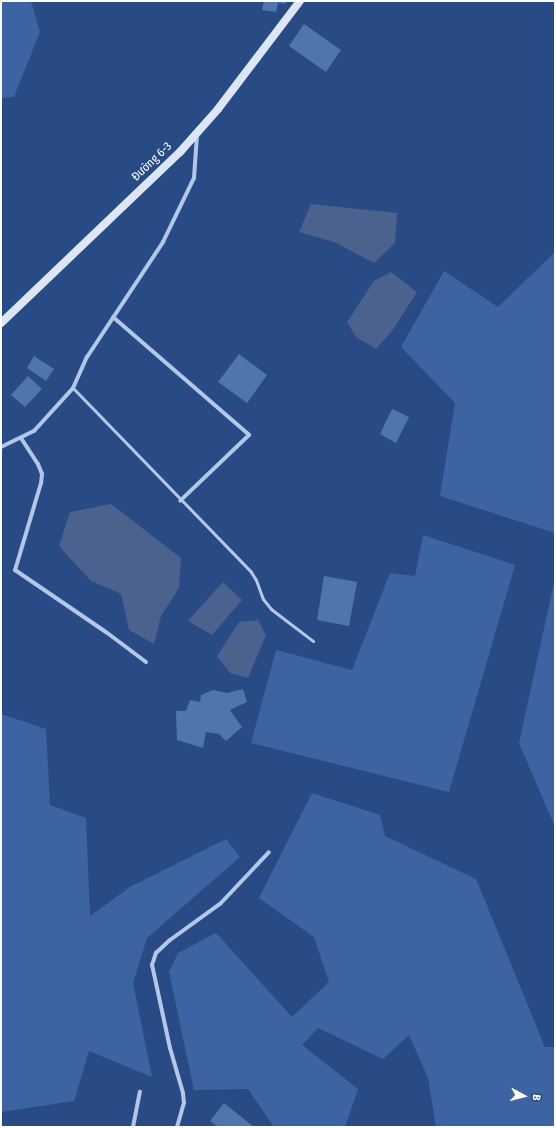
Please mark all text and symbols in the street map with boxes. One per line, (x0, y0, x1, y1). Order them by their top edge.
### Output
street label: Đường 6-3 (129, 140, 175, 184)
north arrow (504, 1076, 544, 1116)
text: B (530, 1094, 543, 1101)

